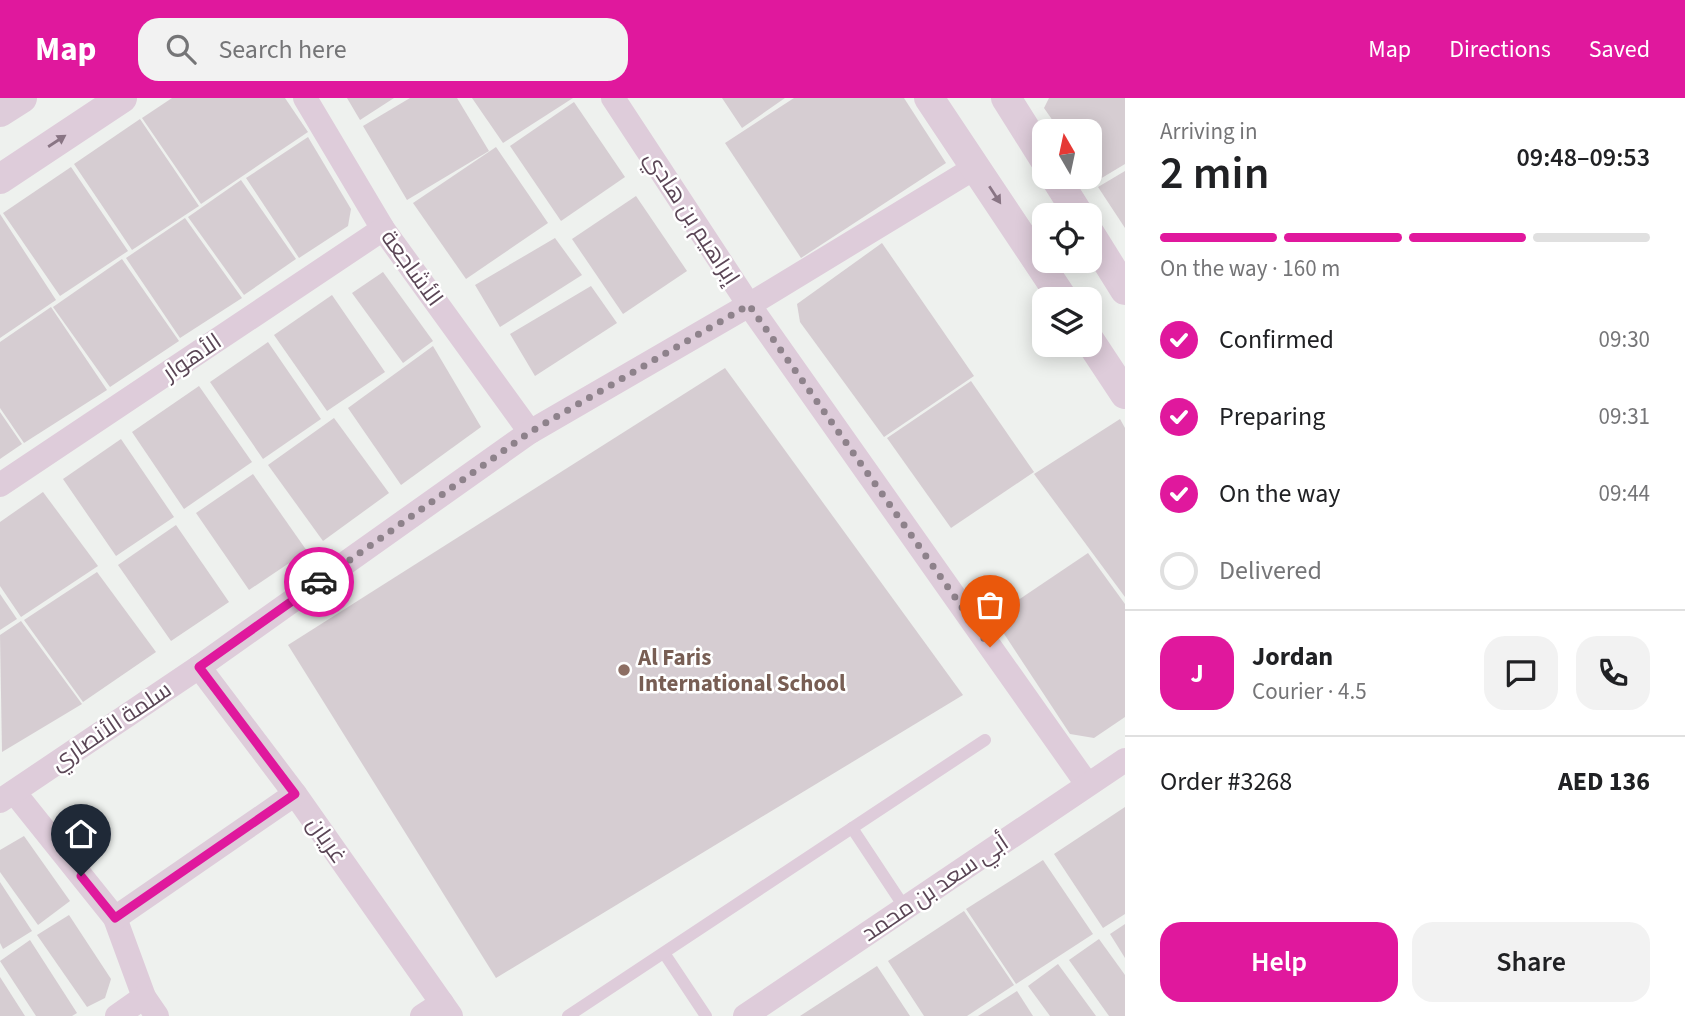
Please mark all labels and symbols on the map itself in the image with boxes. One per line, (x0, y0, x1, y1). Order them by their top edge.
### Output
north arrow (1032, 119, 1102, 189)
one-way arrow (48, 134, 66, 148)
street label: إبراهيم بن هادي (635, 144, 748, 292)
one-way arrow (988, 186, 1001, 205)
street label: الأشاجعة (373, 223, 451, 313)
street label: الأهوار (154, 325, 228, 390)
courier (284, 547, 354, 617)
pin (960, 575, 1020, 647)
place label: Al Faris International School (637, 641, 846, 700)
marker: Al Faris International School (616, 662, 632, 678)
street label: سلمة الأنصاري (44, 673, 179, 780)
pin (51, 804, 111, 876)
street label: غريان (299, 810, 355, 870)
street label: أبي سعد بن محمد (855, 826, 1016, 950)

